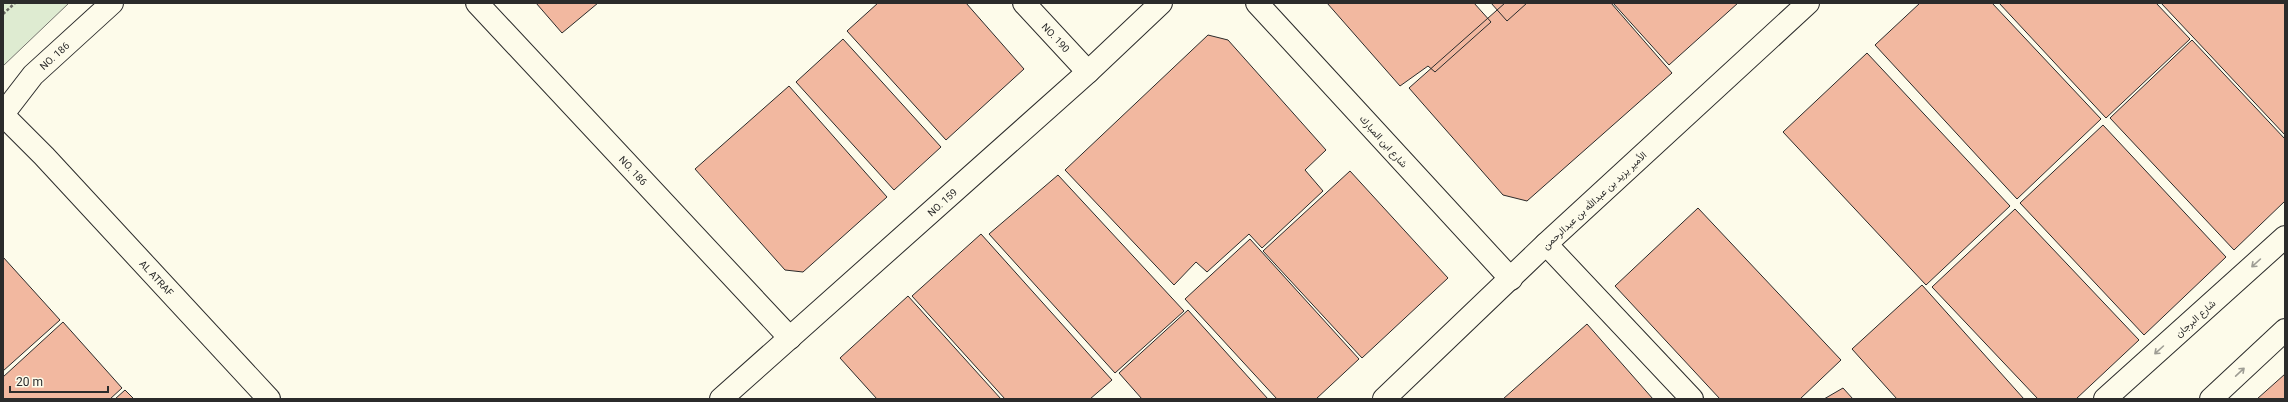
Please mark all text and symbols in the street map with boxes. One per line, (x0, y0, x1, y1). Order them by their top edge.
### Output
street label: NO. 190 (1039, 21, 1072, 55)
street label: NO. 186 (38, 40, 72, 72)
street label: شارع ابن المبارك (1357, 113, 1410, 170)
street label: الأمير يزيد بن عبدالله بن عبدالرحمن (1540, 149, 1649, 252)
street label: NO. 186 (617, 154, 649, 188)
street label: NO. 159 (925, 187, 959, 218)
street label: AL ATRAF (137, 258, 176, 299)
one-way arrow (2251, 259, 2261, 268)
street label: شارع البرجان (2173, 297, 2219, 340)
one-way arrow (2154, 346, 2165, 355)
scale bar (10, 368, 108, 394)
one-way arrow (2235, 368, 2245, 377)
text: 20 m (16, 375, 43, 389)

